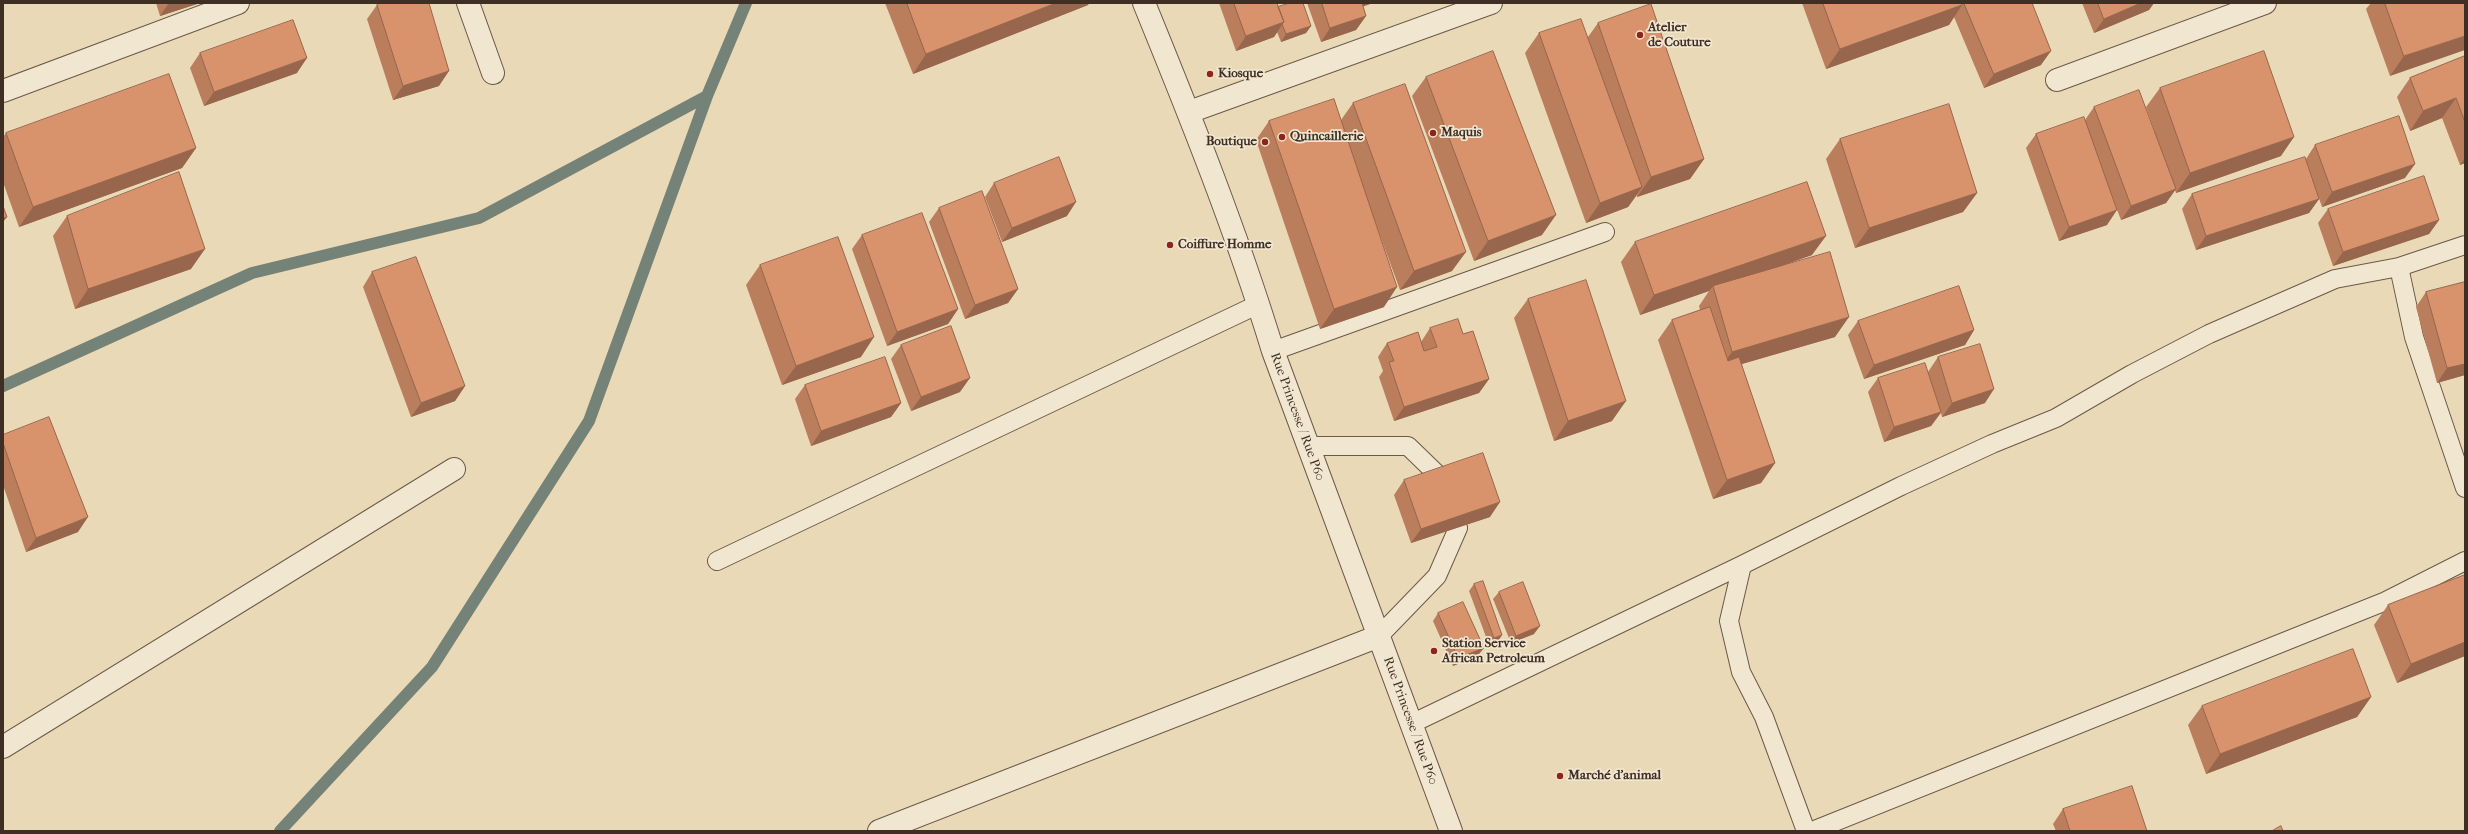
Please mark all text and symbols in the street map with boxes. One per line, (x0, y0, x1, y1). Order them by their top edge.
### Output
place label: Atelier de Couture (1648, 20, 1711, 51)
marker: Atelier de Couture (1635, 30, 1645, 40)
place label: Kiosque (1218, 66, 1263, 82)
marker: Kiosque (1205, 69, 1215, 79)
place label: Maquis (1441, 125, 1482, 141)
marker: Maquis (1428, 128, 1438, 138)
place label: Quincaillerie (1290, 129, 1364, 145)
marker: Quincaillerie (1277, 132, 1287, 142)
place label: Boutique (1206, 134, 1257, 150)
marker: Boutique (1260, 137, 1270, 147)
place label: Coiffure Homme (1178, 237, 1271, 253)
marker: Coiffure Homme (1165, 240, 1175, 250)
street label: Rue Princesse / Rue P60 (1267, 351, 1327, 483)
place label: Station Service African Petroleum (1442, 636, 1545, 667)
marker: Station Service African Petroleum (1429, 646, 1439, 656)
street label: Rue Princesse / Rue P60 (1380, 655, 1440, 787)
place label: Marché d’animal (1568, 768, 1661, 784)
marker: Marché d’animal (1555, 771, 1565, 781)

